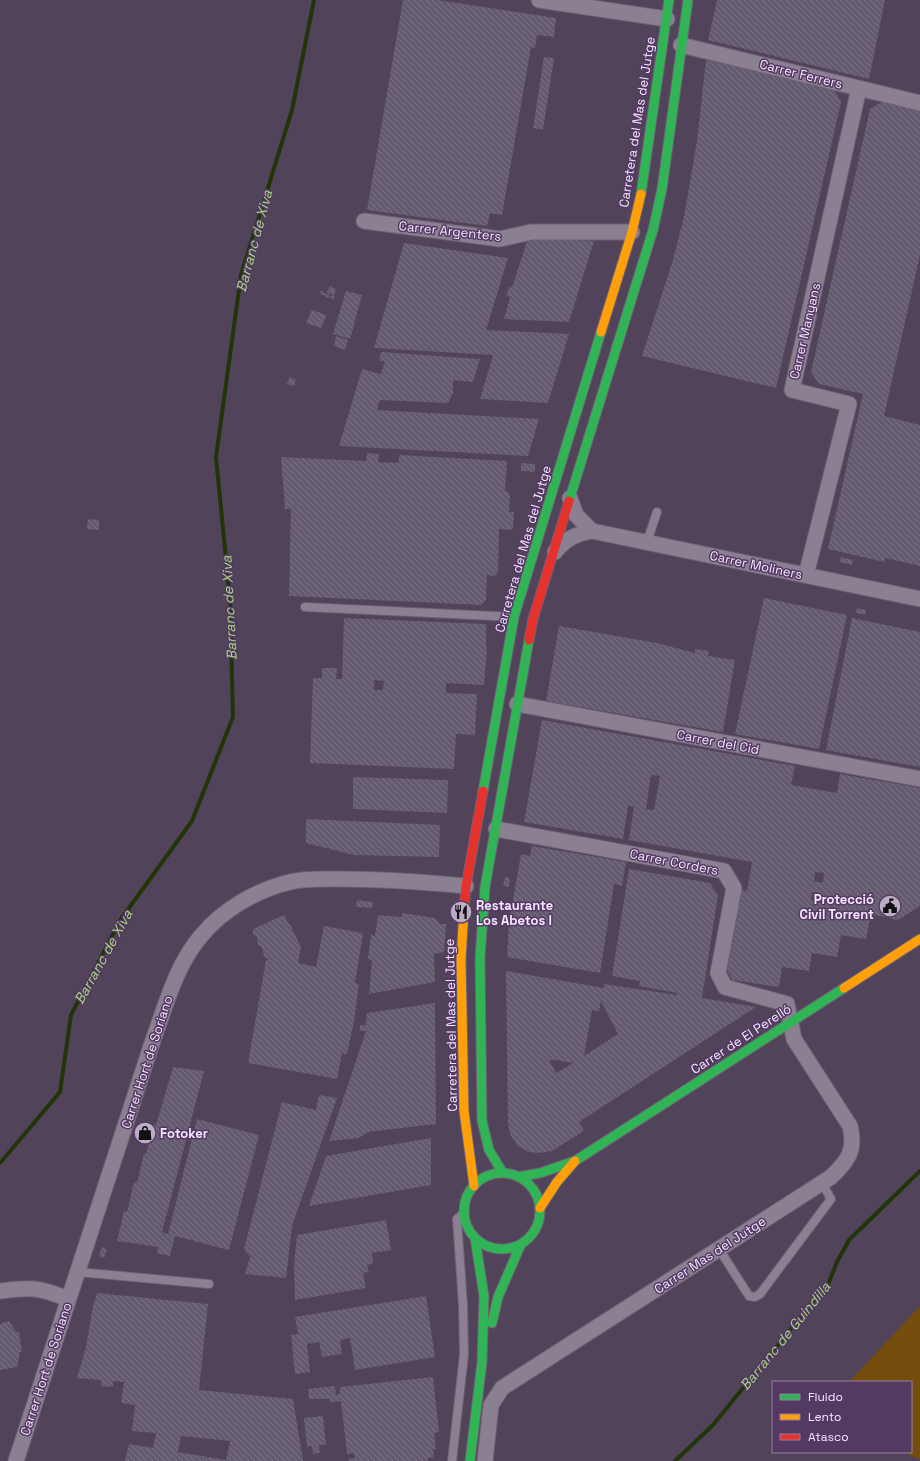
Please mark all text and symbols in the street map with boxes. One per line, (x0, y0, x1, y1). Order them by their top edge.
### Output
street label: Carretera del Mas del Jutge (615, 35, 659, 209)
street label: Carrer Ferrers (758, 55, 844, 93)
water label: Barranc de Xiva (232, 187, 277, 294)
street label: Carrer Argenters (398, 217, 502, 245)
street label: Carrer Manyans (786, 281, 824, 381)
street label: Carretera del Mas del Jutge (491, 464, 555, 634)
street label: Carrer Moliners (708, 547, 804, 583)
water label: Barranc de Xiva (217, 554, 241, 661)
street label: Carrer del Cid (675, 726, 761, 758)
street label: Carrer Corders (628, 845, 720, 879)
place label: Protecció Civil Torrent (800, 891, 874, 923)
public building icon: Protecció Civil Torrent (877, 893, 903, 919)
place label: Restaurante Los Abetos I (476, 897, 553, 929)
restaurant icon: Restaurante Los Abetos I (448, 899, 474, 925)
water label: Barranc de Xiva (70, 906, 137, 1007)
street label: Carretera del Mas del Jutge (441, 938, 461, 1112)
street label: Carrer Hort de Soriano (117, 993, 177, 1131)
street label: Carrer de El Perelló (687, 1000, 795, 1078)
shop icon: Fotoker (132, 1120, 158, 1146)
place label: Fotoker (160, 1125, 208, 1142)
street label: Carrer Mas del Jutge (651, 1212, 769, 1298)
water label: Barranc de Guindilla (736, 1277, 835, 1394)
street label: Carrer Hort de Soriano (16, 1300, 76, 1438)
legend (772, 1381, 912, 1453)
text: Fluido (808, 1389, 843, 1405)
text: Lento (808, 1409, 842, 1425)
text: Atasco (808, 1429, 849, 1445)

